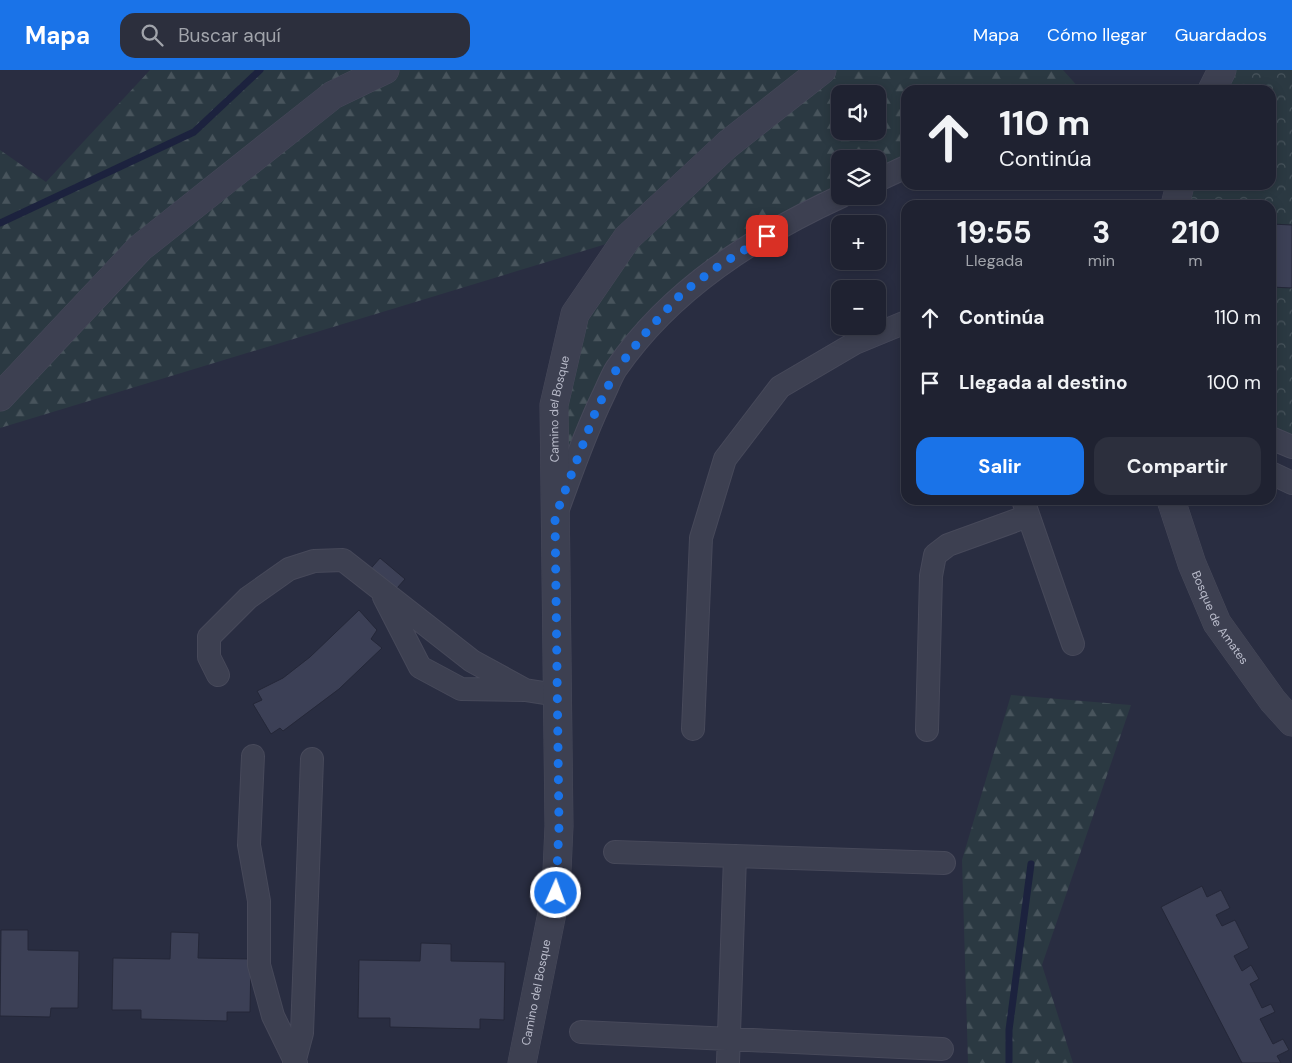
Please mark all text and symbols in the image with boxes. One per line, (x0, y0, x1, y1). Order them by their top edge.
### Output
search box (120, 13, 470, 58)
text: Mapa (25, 20, 90, 51)
icon: search (138, 21, 166, 49)
text: Buscar aquí (178, 23, 281, 48)
text: Mapa (973, 23, 1019, 47)
text: Cómo llegar (1047, 23, 1147, 47)
text: Guardados (1175, 23, 1267, 47)
map controls (831, 85, 886, 335)
button: sound (831, 85, 886, 140)
text: 110 m (999, 100, 1090, 146)
icon: ahead (916, 105, 981, 170)
text: Continúa (999, 144, 1092, 173)
button: layers (831, 150, 886, 205)
text: 19:55 (957, 213, 1032, 252)
text: 3 (1092, 213, 1110, 252)
text: 210 (1171, 213, 1220, 252)
pin (746, 215, 788, 257)
button: + (831, 215, 886, 270)
icon: arrive (753, 222, 781, 250)
text: Llegada (966, 250, 1023, 271)
text: min (1088, 250, 1115, 271)
text: m (1188, 250, 1203, 271)
button: − (831, 280, 886, 335)
icon: ahead (916, 304, 944, 332)
text: Continúa (959, 305, 1044, 330)
text: 110 m (1214, 305, 1261, 330)
street label: Camino del Bosque (546, 354, 573, 462)
icon: arrive (916, 369, 944, 397)
text: Llegada al destino (959, 370, 1128, 395)
text: 100 m (1207, 370, 1261, 395)
button: Salir (916, 437, 1084, 495)
button: Compartir (1094, 437, 1261, 495)
street label: Bosque de Amates (1188, 568, 1252, 667)
position arrow (529, 866, 581, 918)
street label: Camino del Bosque (518, 938, 555, 1047)

